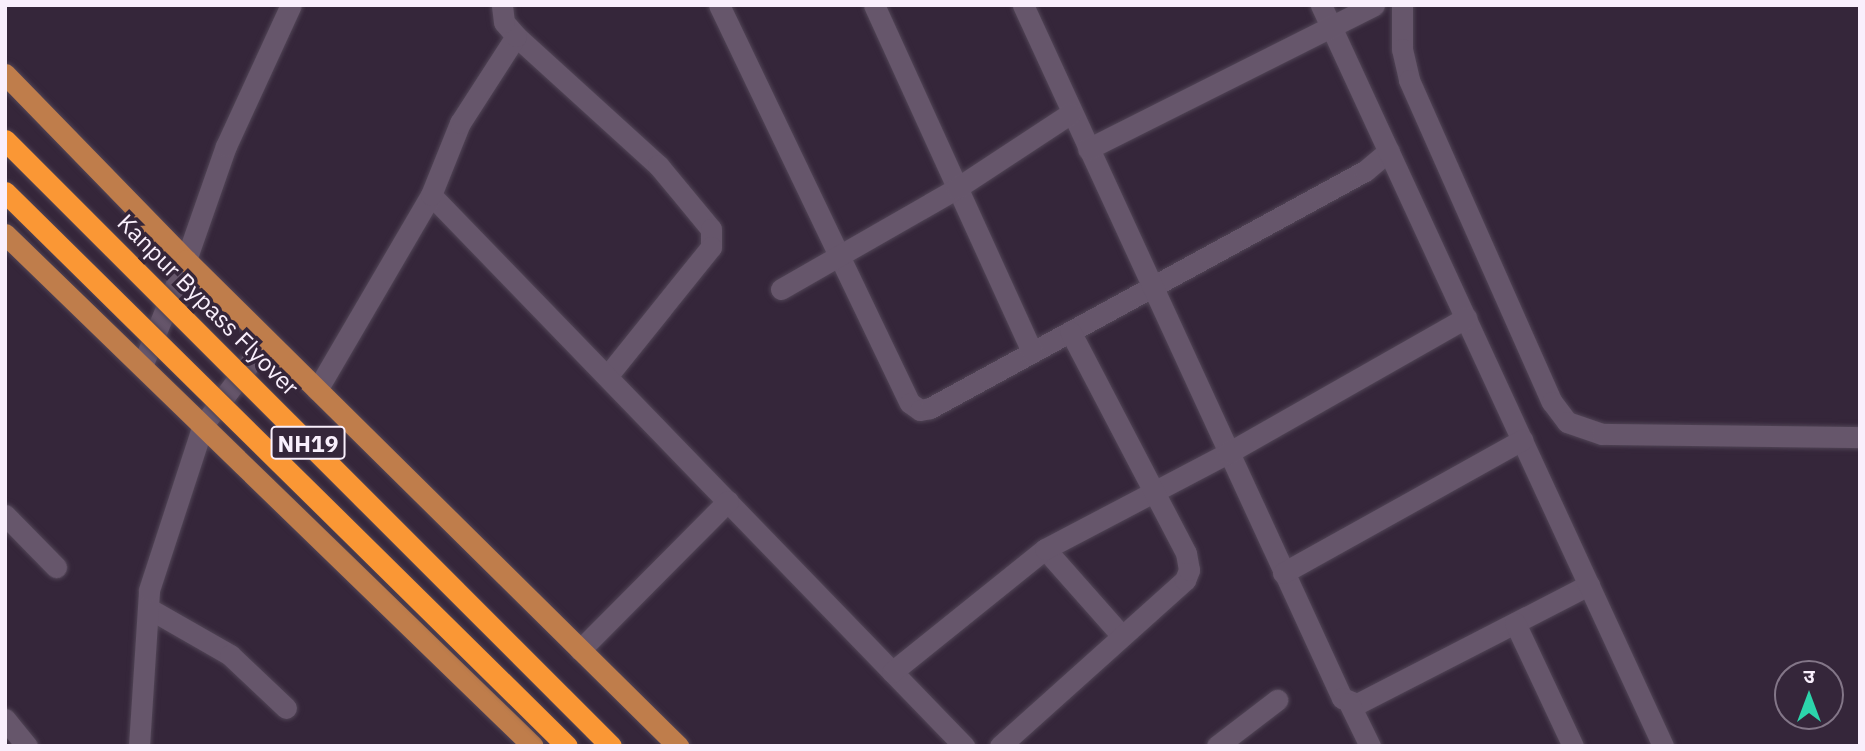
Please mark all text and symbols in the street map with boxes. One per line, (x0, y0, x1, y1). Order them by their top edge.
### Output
street label: Kanpur Bypass Flyover (111, 208, 305, 402)
road number: NH19 (270, 424, 346, 462)
north arrow (1774, 660, 1844, 730)
text: उ (1803, 664, 1815, 688)

